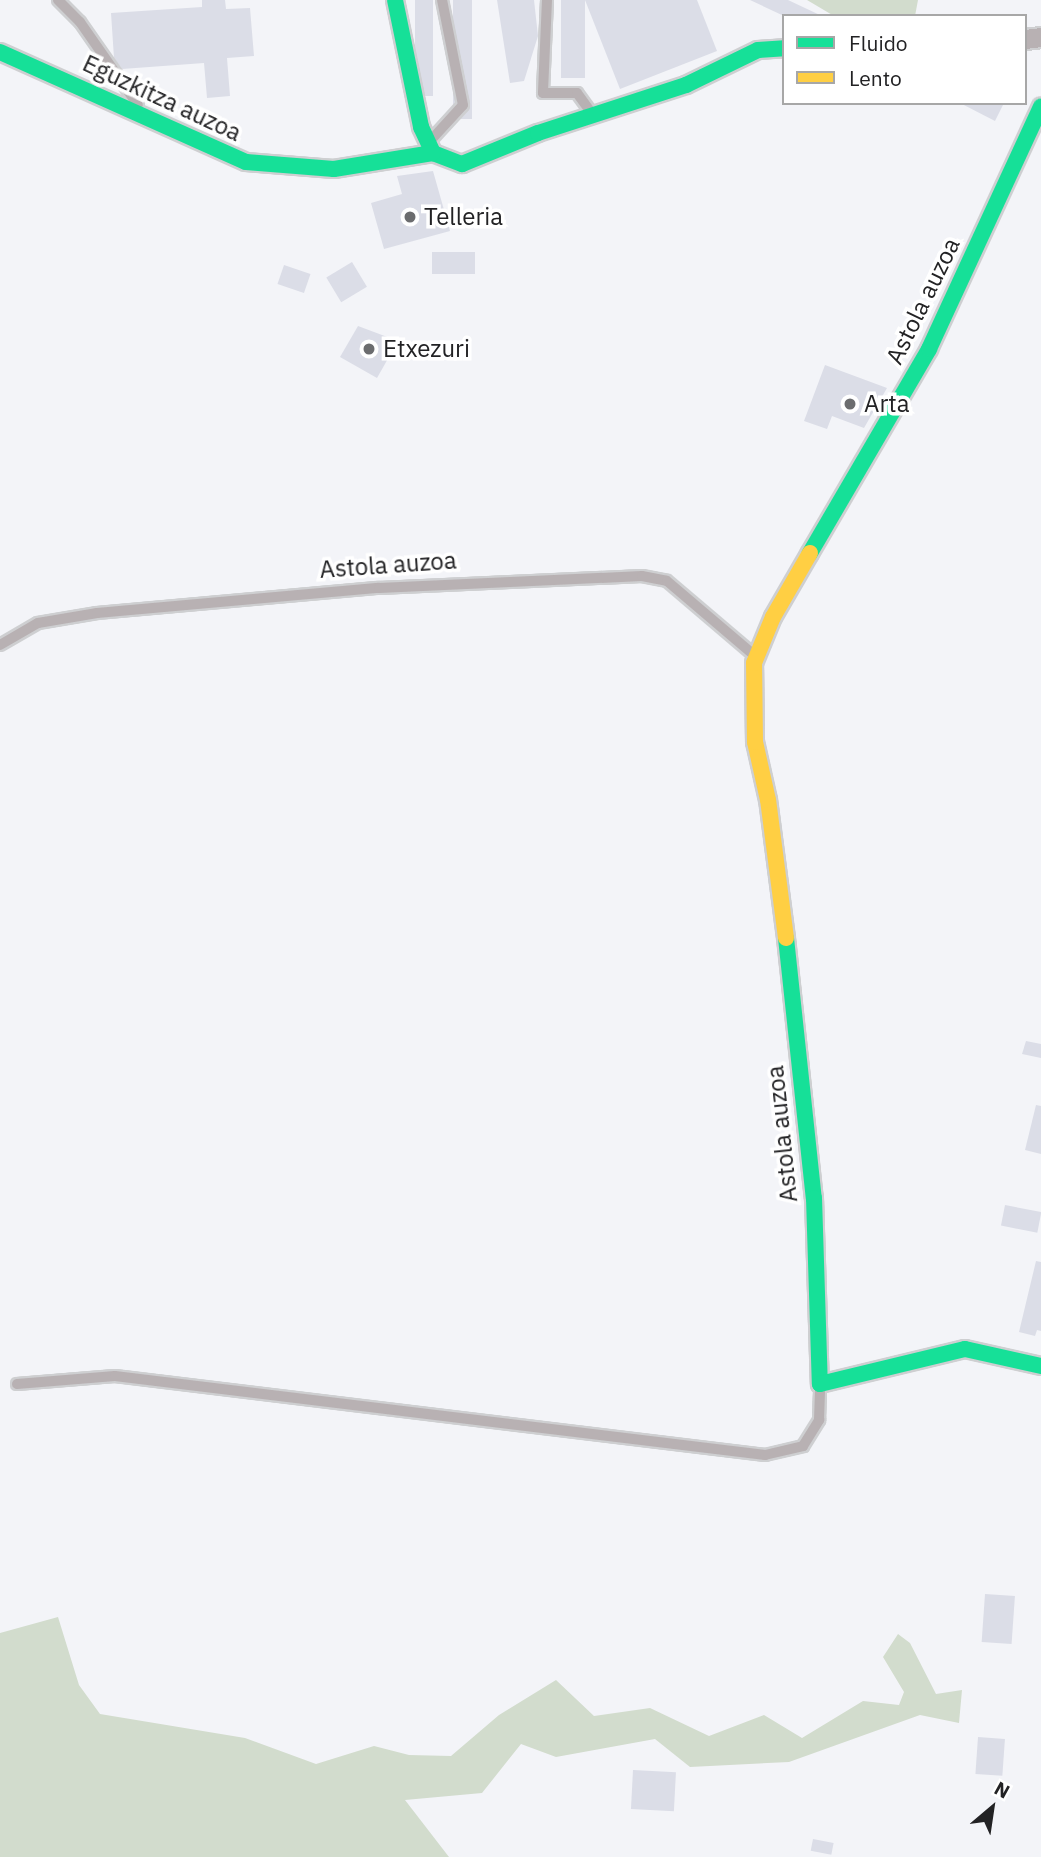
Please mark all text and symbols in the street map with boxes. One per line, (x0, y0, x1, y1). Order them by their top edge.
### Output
legend (782, 14, 1027, 105)
text: Fluido (849, 29, 908, 57)
street label: Eguzkitza auzoa (78, 49, 246, 147)
text: Lento (849, 64, 902, 92)
place label: Telleria (424, 203, 503, 231)
marker: Telleria (402, 209, 418, 225)
street label: Astola auzoa (880, 233, 966, 369)
place label: Etxezuri (383, 335, 470, 363)
marker: Etxezuri (361, 341, 377, 357)
place label: Arta (864, 390, 910, 418)
marker: Arta (842, 396, 858, 412)
street label: Astola auzoa (319, 546, 457, 584)
street label: Astola auzoa (761, 1064, 803, 1204)
north arrow (957, 1773, 1027, 1843)
text: N (990, 1776, 1014, 1803)

